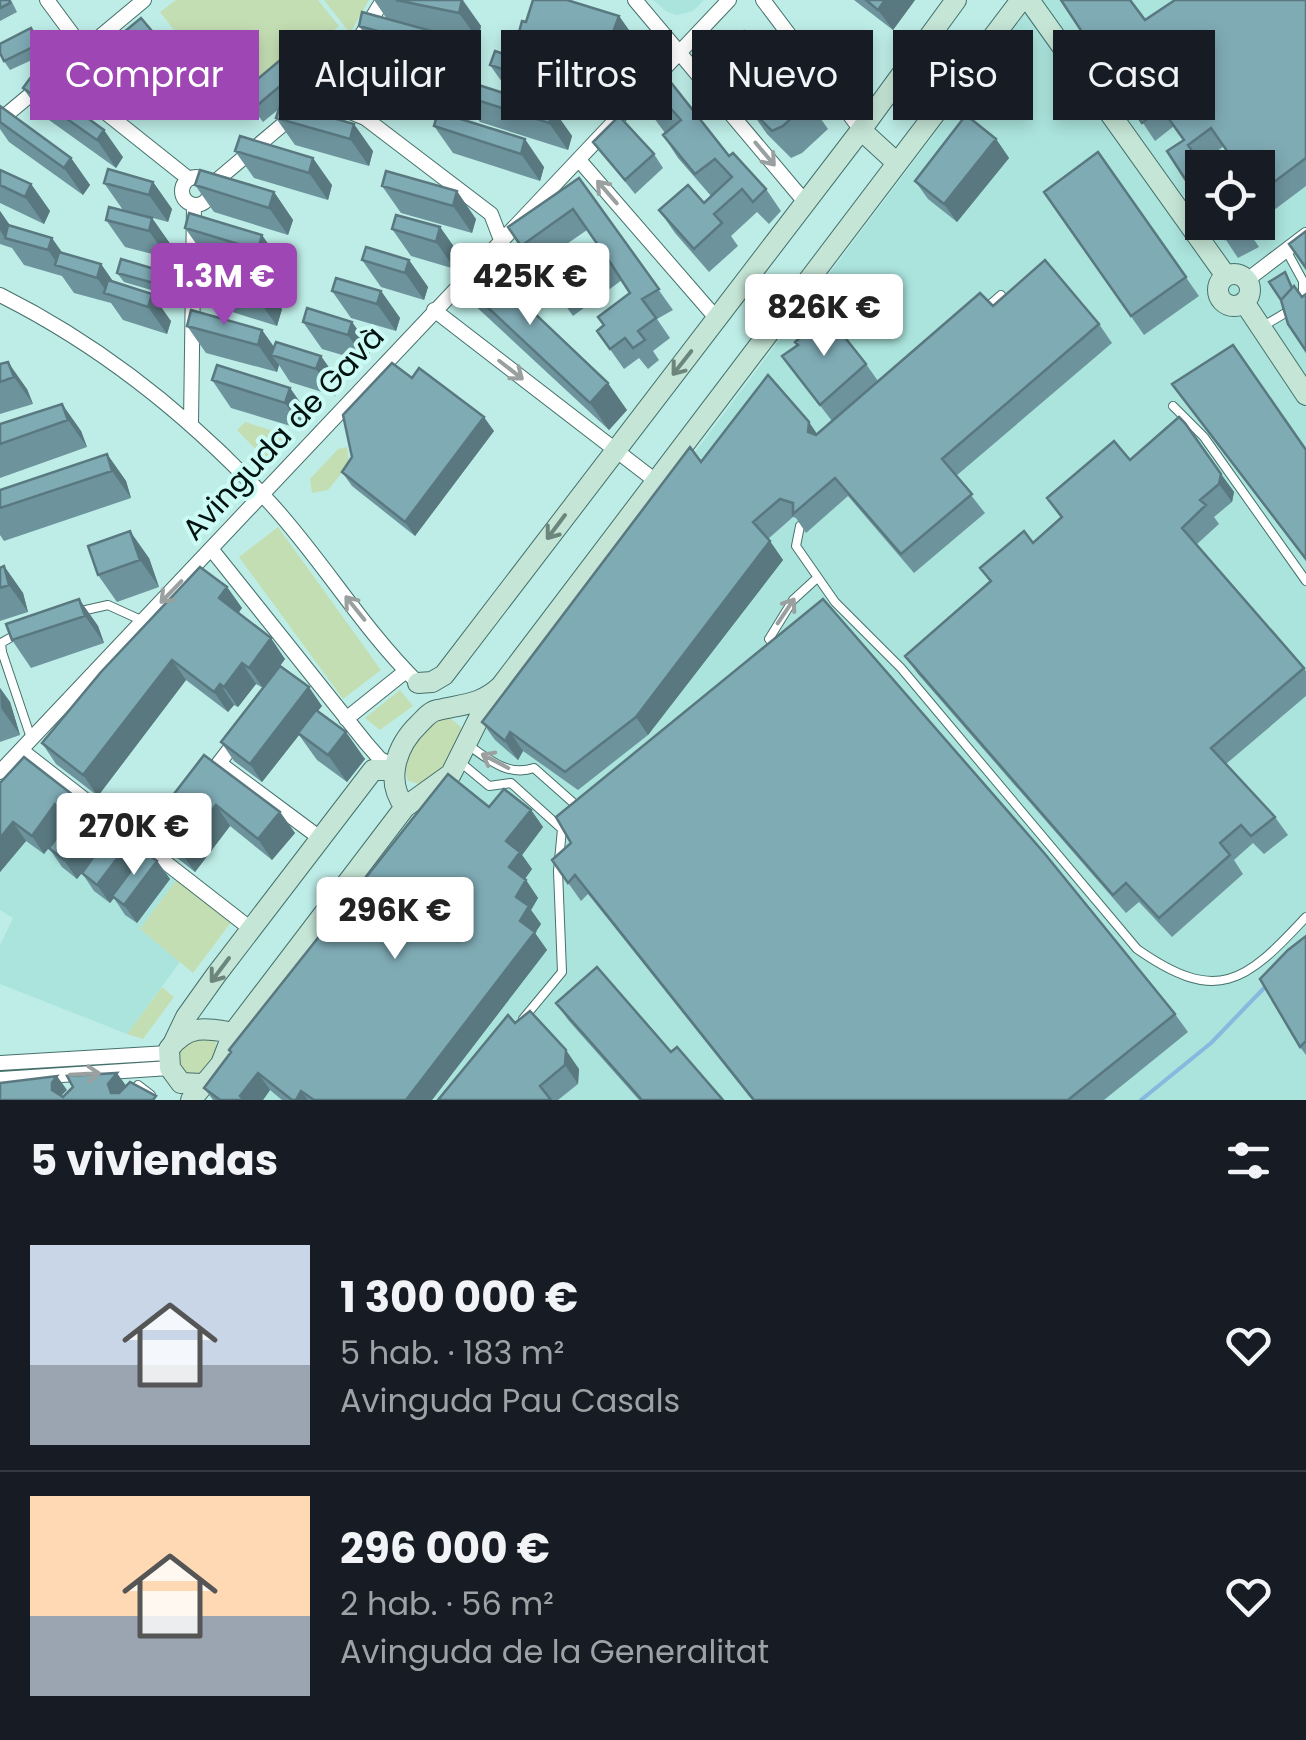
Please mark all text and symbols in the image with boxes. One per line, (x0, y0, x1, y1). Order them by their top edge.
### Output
chip: Comprar (30, 30, 259, 120)
chip: Alquilar (279, 30, 481, 120)
chip: Filtros (501, 30, 672, 120)
chip: Nuevo (692, 30, 873, 120)
chip: Piso (893, 30, 1033, 120)
chip: Casa (1053, 30, 1215, 120)
one-way arrow (754, 141, 776, 167)
map controls (1185, 150, 1275, 240)
button: locate (1185, 150, 1275, 240)
one-way arrow (597, 180, 619, 206)
pin: 1.3M € (143, 243, 305, 328)
pin: 425K € (449, 243, 611, 328)
text: 1.3M € (173, 253, 275, 298)
text: 425K € (472, 253, 588, 298)
pin: 826K € (743, 274, 905, 359)
text: 826K € (767, 284, 881, 329)
street label: Avinguda de Gavà (172, 316, 394, 550)
one-way arrow (672, 349, 693, 376)
one-way arrow (497, 359, 524, 380)
one-way arrow (545, 513, 566, 540)
one-way arrow (160, 579, 184, 603)
one-way arrow (344, 596, 366, 622)
one-way arrow (776, 598, 797, 626)
one-way arrow (480, 751, 510, 770)
pin: 270K € (53, 793, 215, 878)
text: 270K € (79, 803, 189, 848)
pin: 296K € (314, 877, 476, 962)
text: 296K € (339, 887, 451, 932)
one-way arrow (209, 956, 230, 983)
one-way arrow (69, 1064, 101, 1083)
text: 5 viviendas (30, 1131, 278, 1190)
icon: filters (1221, 1133, 1276, 1188)
text: 1 300 000 € (340, 1268, 578, 1327)
icon: home (110, 1285, 230, 1405)
icon: heart (1221, 1318, 1276, 1373)
text: 5 hab. · 183 m² (340, 1330, 564, 1375)
text: Avinguda Pau Casals (340, 1378, 680, 1423)
text: 296 000 € (340, 1519, 550, 1578)
icon: home (110, 1536, 230, 1656)
icon: heart (1221, 1569, 1276, 1624)
text: 2 hab. · 56 m² (340, 1581, 554, 1626)
text: Avinguda de la Generalitat (340, 1629, 769, 1674)

